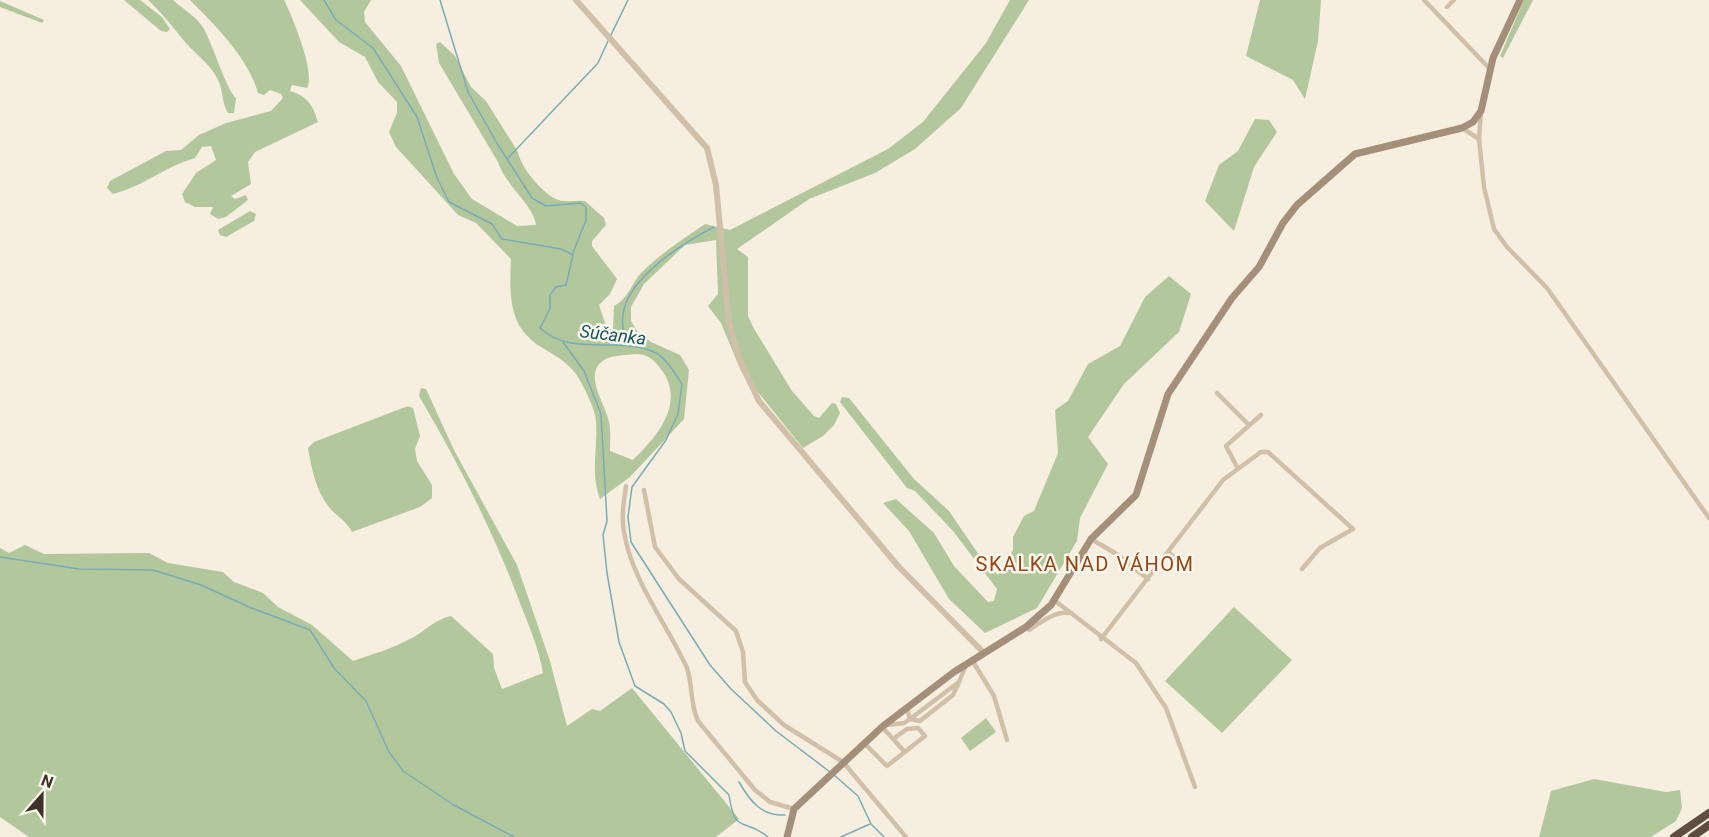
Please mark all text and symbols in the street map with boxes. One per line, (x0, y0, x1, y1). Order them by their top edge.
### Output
water label: Súčanka (579, 320, 647, 349)
district label: SKALKA NAD VÁHOM (976, 552, 1194, 576)
north arrow (12, 765, 72, 825)
text: N (39, 771, 56, 792)

